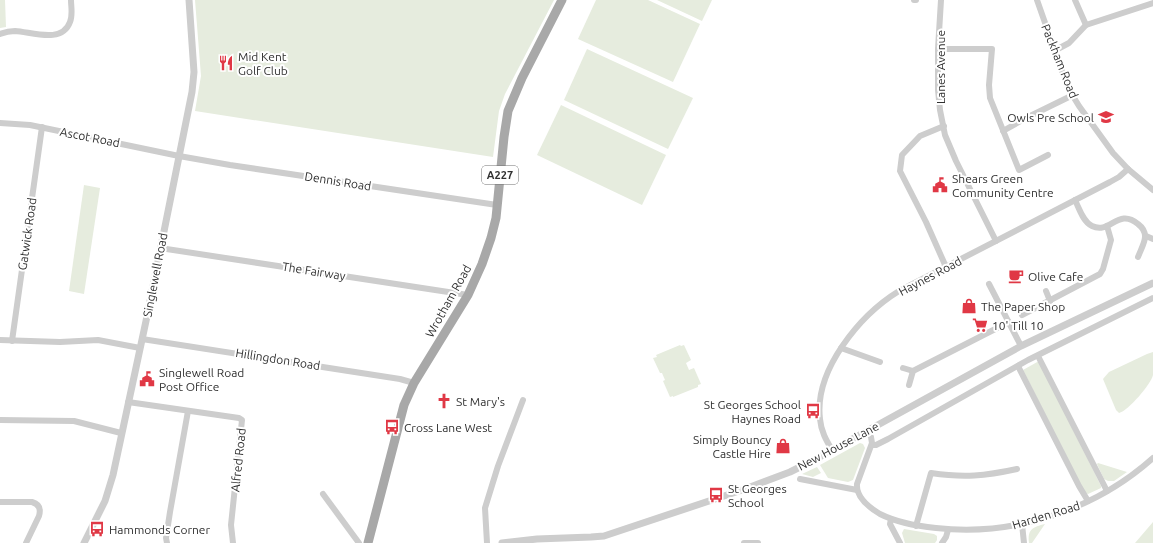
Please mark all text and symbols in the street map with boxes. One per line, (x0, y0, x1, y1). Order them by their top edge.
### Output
street label: Packham Road (1039, 22, 1081, 100)
street label: Lanes Avenue (934, 30, 947, 104)
place label: Mid Kent Golf Club (238, 50, 288, 77)
restaurant icon: Mid Kent Golf Club (217, 54, 235, 72)
school or university icon: Owls Pre School (1097, 108, 1115, 126)
place label: Owls Pre School (1007, 111, 1094, 124)
street label: Ascot Road (59, 125, 121, 149)
road number: A227 (482, 166, 518, 184)
street label: Dennis Road (304, 169, 372, 193)
place label: Shears Green Community Centre (952, 172, 1054, 199)
public building icon: Shears Green Community Centre (931, 176, 949, 194)
street label: Gatwick Road (15, 197, 39, 271)
street label: Singlewell Road (140, 232, 170, 318)
street label: Haynes Road (896, 254, 964, 298)
street label: The Fairway (281, 260, 347, 282)
street label: Wrotham Road (423, 262, 473, 340)
cafe icon: Olive Cafe (1007, 267, 1025, 285)
place label: Olive Cafe (1028, 270, 1083, 283)
shop icon: The Paper Shop (960, 297, 978, 315)
place label: The Paper Shop (981, 300, 1065, 313)
supermarket icon: 10' Till 10 (971, 316, 989, 334)
place label: 10' Till 10 (992, 319, 1044, 332)
street label: Hillingdon Road (235, 346, 321, 372)
place label: Singlewell Road Post Office (159, 366, 244, 393)
public building icon: Singlewell Road Post Office (138, 370, 156, 388)
church icon: St Mary's (435, 392, 453, 410)
place label: St Mary's (456, 395, 505, 408)
place label: St Georges School Haynes Road (704, 398, 801, 425)
bus stop icon: St Georges School Haynes Road (804, 402, 822, 420)
bus stop icon: Cross Lane West (383, 418, 401, 436)
street label: New House Lane (795, 419, 881, 473)
place label: Cross Lane West (404, 421, 492, 434)
street label: Alfred Road (228, 427, 248, 493)
place label: Simply Bouncy Castle Hire (693, 433, 771, 460)
shop icon: Simply Bouncy Castle Hire (774, 437, 792, 455)
place label: St Georges School (728, 482, 787, 509)
bus stop icon: St Georges School (707, 486, 725, 504)
street label: Harden Road (1011, 499, 1081, 531)
bus stop icon: Hammonds Corner (88, 520, 106, 538)
place label: Hammonds Corner (109, 523, 210, 536)

